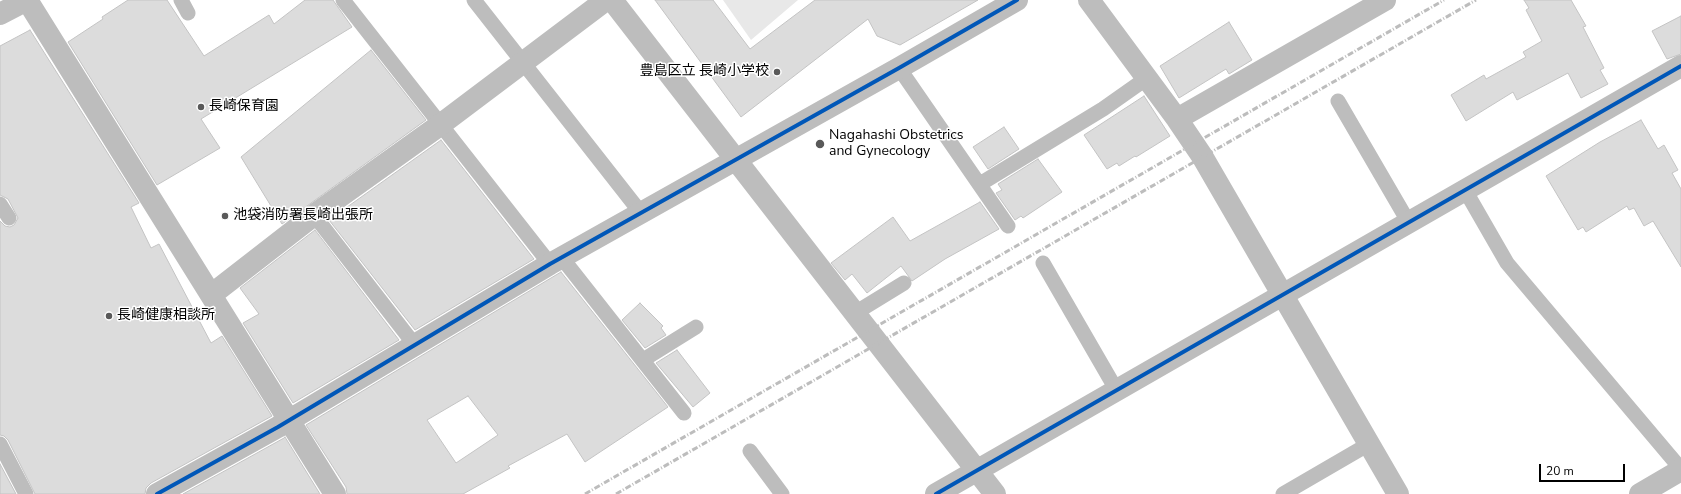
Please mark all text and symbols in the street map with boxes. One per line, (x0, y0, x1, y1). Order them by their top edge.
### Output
place label: 豊島区立 長崎小学校 (639, 64, 769, 80)
marker: 豊島区立 長崎小学校 (772, 67, 782, 77)
place label: 長崎保育園 (209, 99, 279, 115)
marker: 長崎保育園 (196, 102, 206, 112)
place label: Nagahashi Obstetrics and Gynecology (829, 128, 964, 160)
marker: Nagahashi Obstetrics and Gynecology (814, 138, 826, 150)
place label: 池袋消防署長崎出張所 (233, 208, 373, 224)
marker: 池袋消防署長崎出張所 (220, 211, 230, 221)
place label: 長崎健康相談所 (117, 308, 215, 324)
marker: 長崎健康相談所 (104, 311, 114, 321)
scale bar (1541, 456, 1627, 482)
text: 20 m (1546, 463, 1574, 479)

